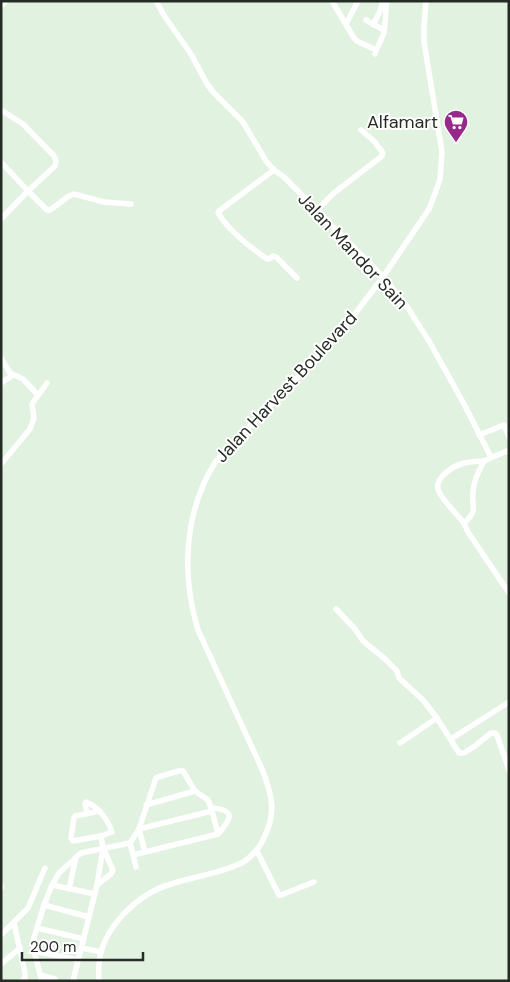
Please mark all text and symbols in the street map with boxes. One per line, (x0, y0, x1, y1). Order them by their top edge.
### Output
supermarket icon: Alfamart (443, 109, 469, 143)
place label: Alfamart (367, 110, 438, 134)
street label: Jalan Mandor Sain (293, 187, 413, 315)
street label: Jalan Harvest Boulevard (210, 306, 362, 468)
scale bar (22, 930, 144, 962)
text: 200 m (30, 937, 76, 957)

